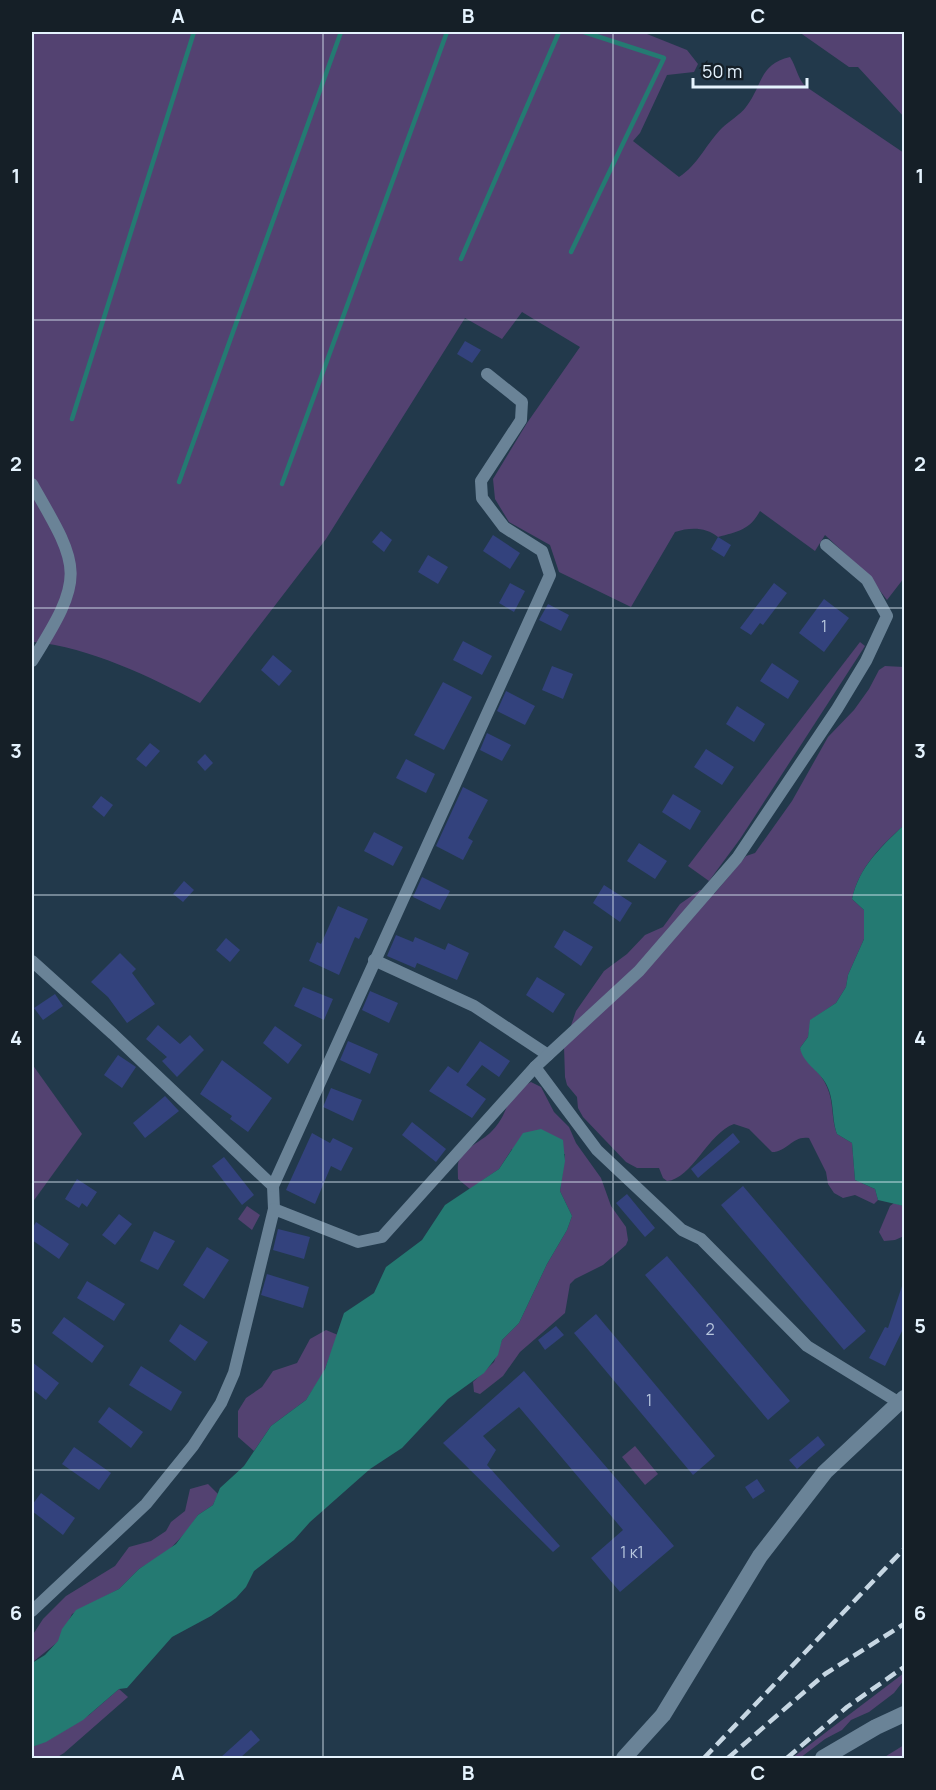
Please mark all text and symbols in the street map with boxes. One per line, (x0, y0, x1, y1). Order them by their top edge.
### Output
text: A (171, 2, 185, 29)
text: B (462, 2, 475, 29)
text: C (751, 2, 765, 29)
scale bar (693, 51, 807, 89)
text: 50 m (702, 59, 742, 83)
text: 1 (12, 162, 20, 189)
text: 1 (916, 162, 924, 189)
text: 2 (10, 450, 22, 477)
text: 2 (914, 450, 926, 477)
house number: 1 (821, 615, 827, 637)
text: 3 (10, 737, 22, 764)
text: 3 (914, 737, 926, 764)
text: 4 (10, 1024, 22, 1051)
text: 4 (914, 1024, 926, 1051)
text: 5 (10, 1312, 22, 1339)
text: 5 (914, 1312, 926, 1339)
house number: 2 (705, 1318, 715, 1340)
house number: 1 (646, 1389, 652, 1411)
house number: 1 к1 (620, 1541, 644, 1563)
text: 6 (10, 1599, 22, 1626)
text: 6 (914, 1599, 926, 1626)
text: A (171, 1759, 185, 1786)
text: B (462, 1759, 475, 1786)
text: C (751, 1759, 765, 1786)

